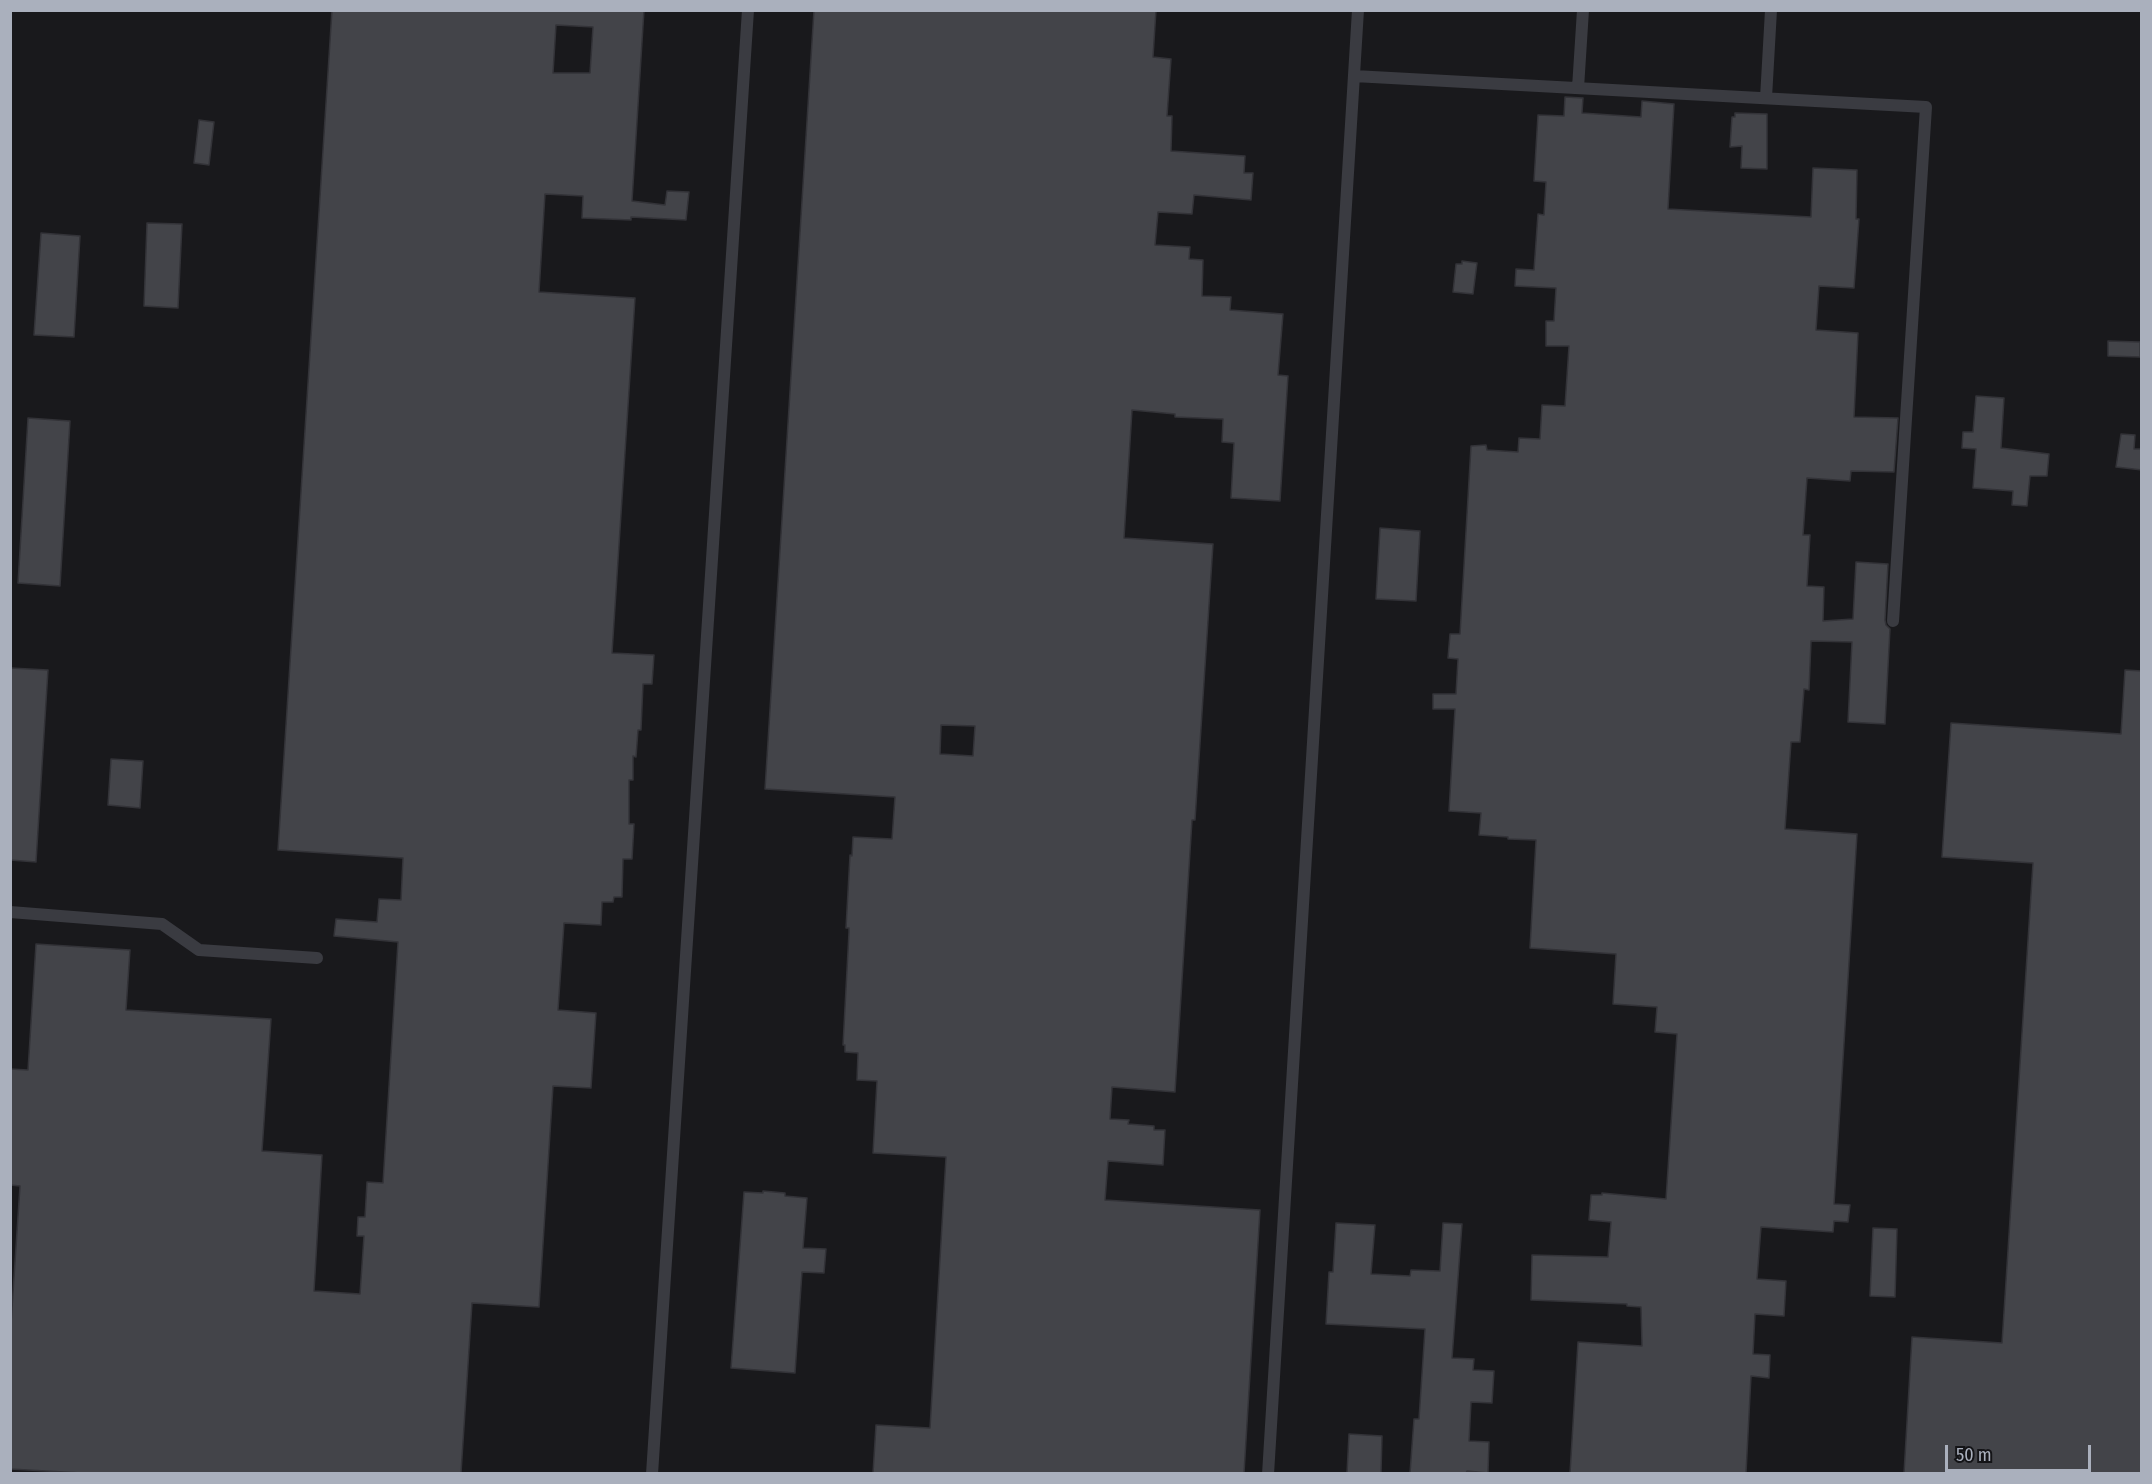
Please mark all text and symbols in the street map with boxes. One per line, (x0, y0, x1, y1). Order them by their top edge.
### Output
scale bar (1948, 1433, 2094, 1471)
text: 50 m (1956, 1444, 1992, 1466)

